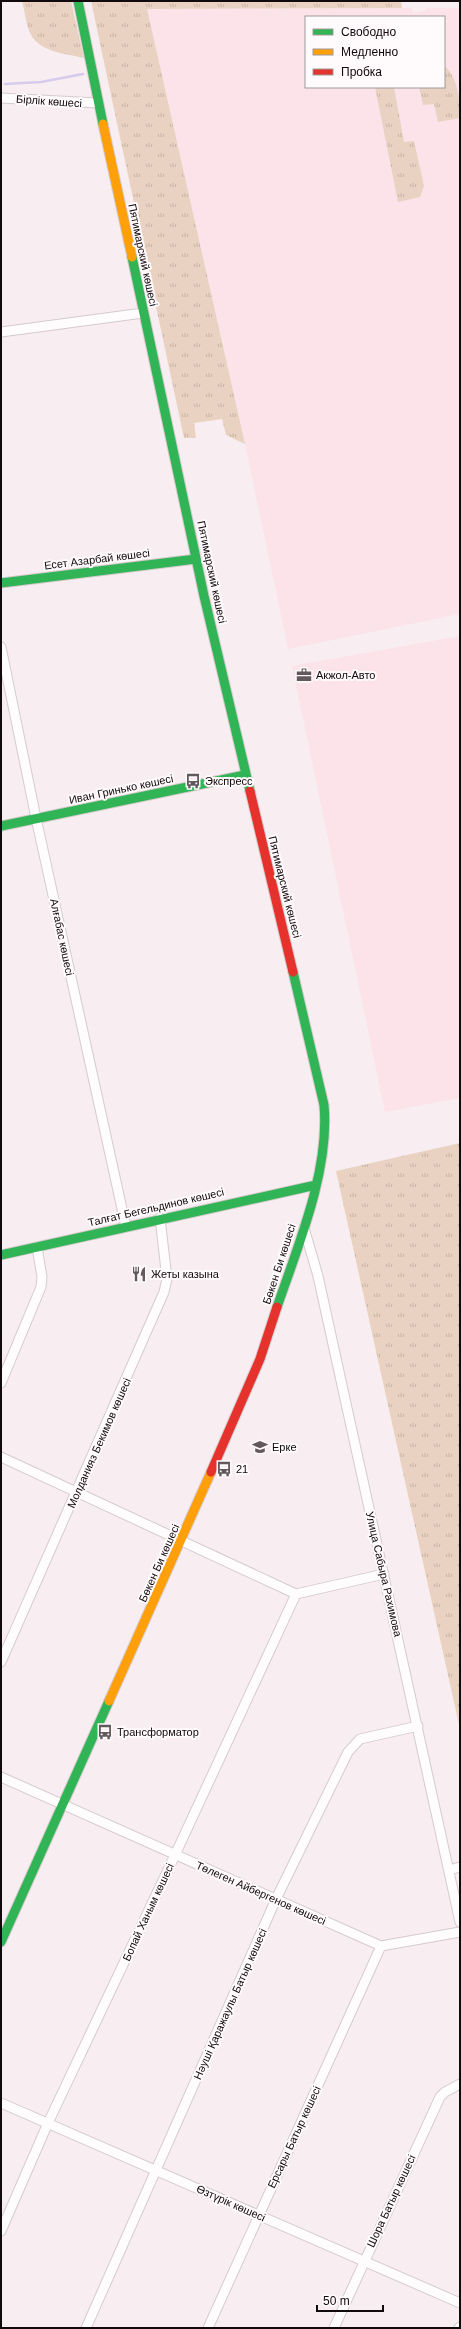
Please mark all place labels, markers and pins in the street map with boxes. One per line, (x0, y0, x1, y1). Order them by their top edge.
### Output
office icon: Акжол-Авто (295, 666, 313, 684)
place label: Акжол-Авто (316, 669, 375, 681)
bus stop icon: Экспресс (184, 772, 202, 790)
place label: Экспресс (205, 775, 253, 787)
restaurant icon: Жеты казына (130, 1265, 148, 1283)
place label: Жеты казына (151, 1268, 220, 1280)
school or university icon: Ерке (251, 1438, 269, 1456)
place label: Ерке (272, 1441, 297, 1453)
bus stop icon: 21 (215, 1460, 233, 1478)
place label: 21 (236, 1463, 248, 1475)
bus stop icon: Трансформатор (96, 1723, 114, 1741)
place label: Трансформатор (117, 1726, 199, 1738)

